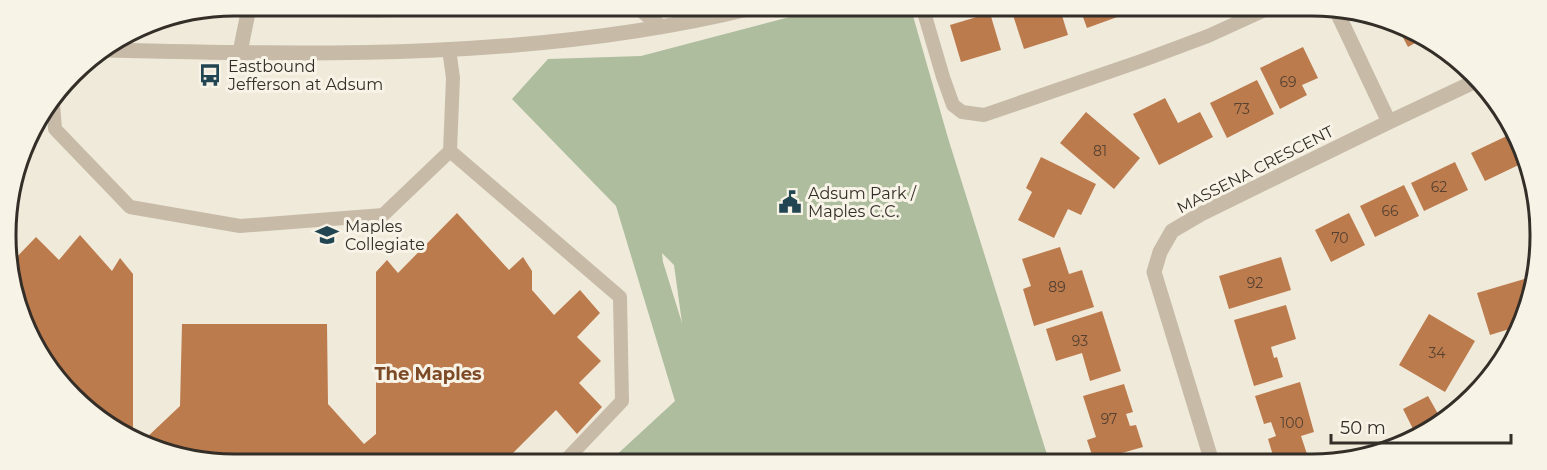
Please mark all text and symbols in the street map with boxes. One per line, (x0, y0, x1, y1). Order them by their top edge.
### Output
place label: Eastbound Jefferson at Adsum (227, 57, 383, 94)
bus stop icon: Eastbound Jefferson at Adsum (197, 62, 223, 88)
house number: 69 (1279, 73, 1297, 91)
house number: 73 (1234, 100, 1250, 118)
street label: MASSENA CRESCENT (1174, 121, 1338, 217)
house number: 81 (1093, 142, 1107, 160)
house number: 62 (1431, 178, 1447, 196)
place label: Adsum Park / Maples C.C. (808, 184, 917, 221)
public building icon: Adsum Park / Maples C.C. (777, 189, 803, 215)
house number: 66 (1381, 202, 1399, 220)
place label: Maples Collegiate (345, 217, 425, 254)
school or university icon: Maples Collegiate (314, 222, 340, 248)
house number: 70 (1331, 229, 1349, 247)
house number: 92 (1247, 274, 1263, 292)
house number: 89 (1048, 278, 1066, 296)
house number: 93 (1072, 332, 1088, 350)
house number: 34 (1428, 344, 1446, 362)
district label: The Maples (374, 363, 482, 385)
scale bar (1331, 407, 1511, 445)
house number: 97 (1101, 410, 1117, 428)
house number: 100 (1280, 414, 1304, 432)
text: 50 m (1340, 417, 1386, 439)

